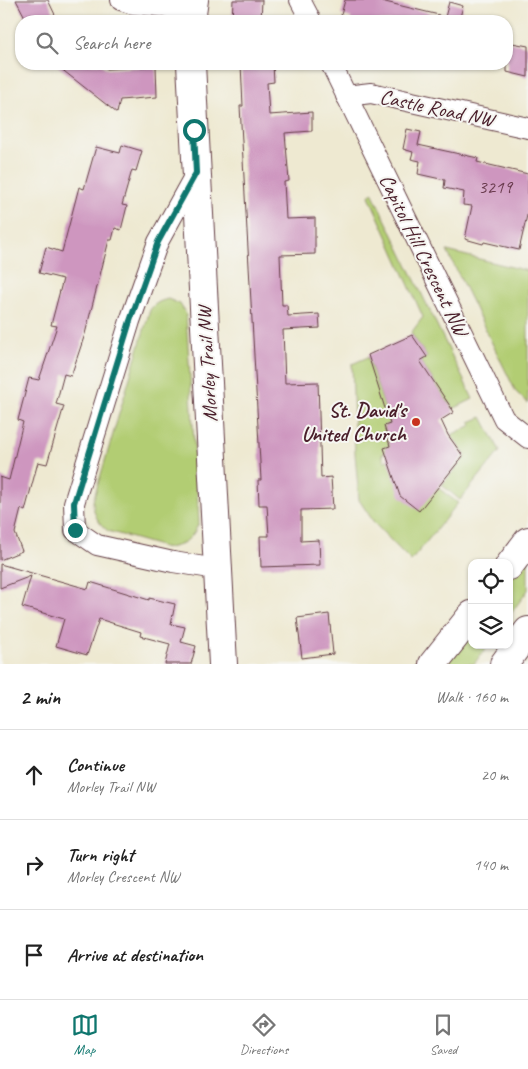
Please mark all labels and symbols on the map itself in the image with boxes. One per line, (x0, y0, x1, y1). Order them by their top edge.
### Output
street label: Castle Road NW (377, 83, 499, 133)
route start (183, 119, 206, 142)
street label: Capitol Hill Crescent NW (373, 170, 475, 342)
house number: 3219 (478, 175, 514, 199)
street label: Morley Trail NW (191, 303, 223, 423)
place label: St. David's United Church (301, 397, 409, 447)
marker: St. David's United Church (410, 416, 422, 428)
route end (64, 519, 87, 542)

